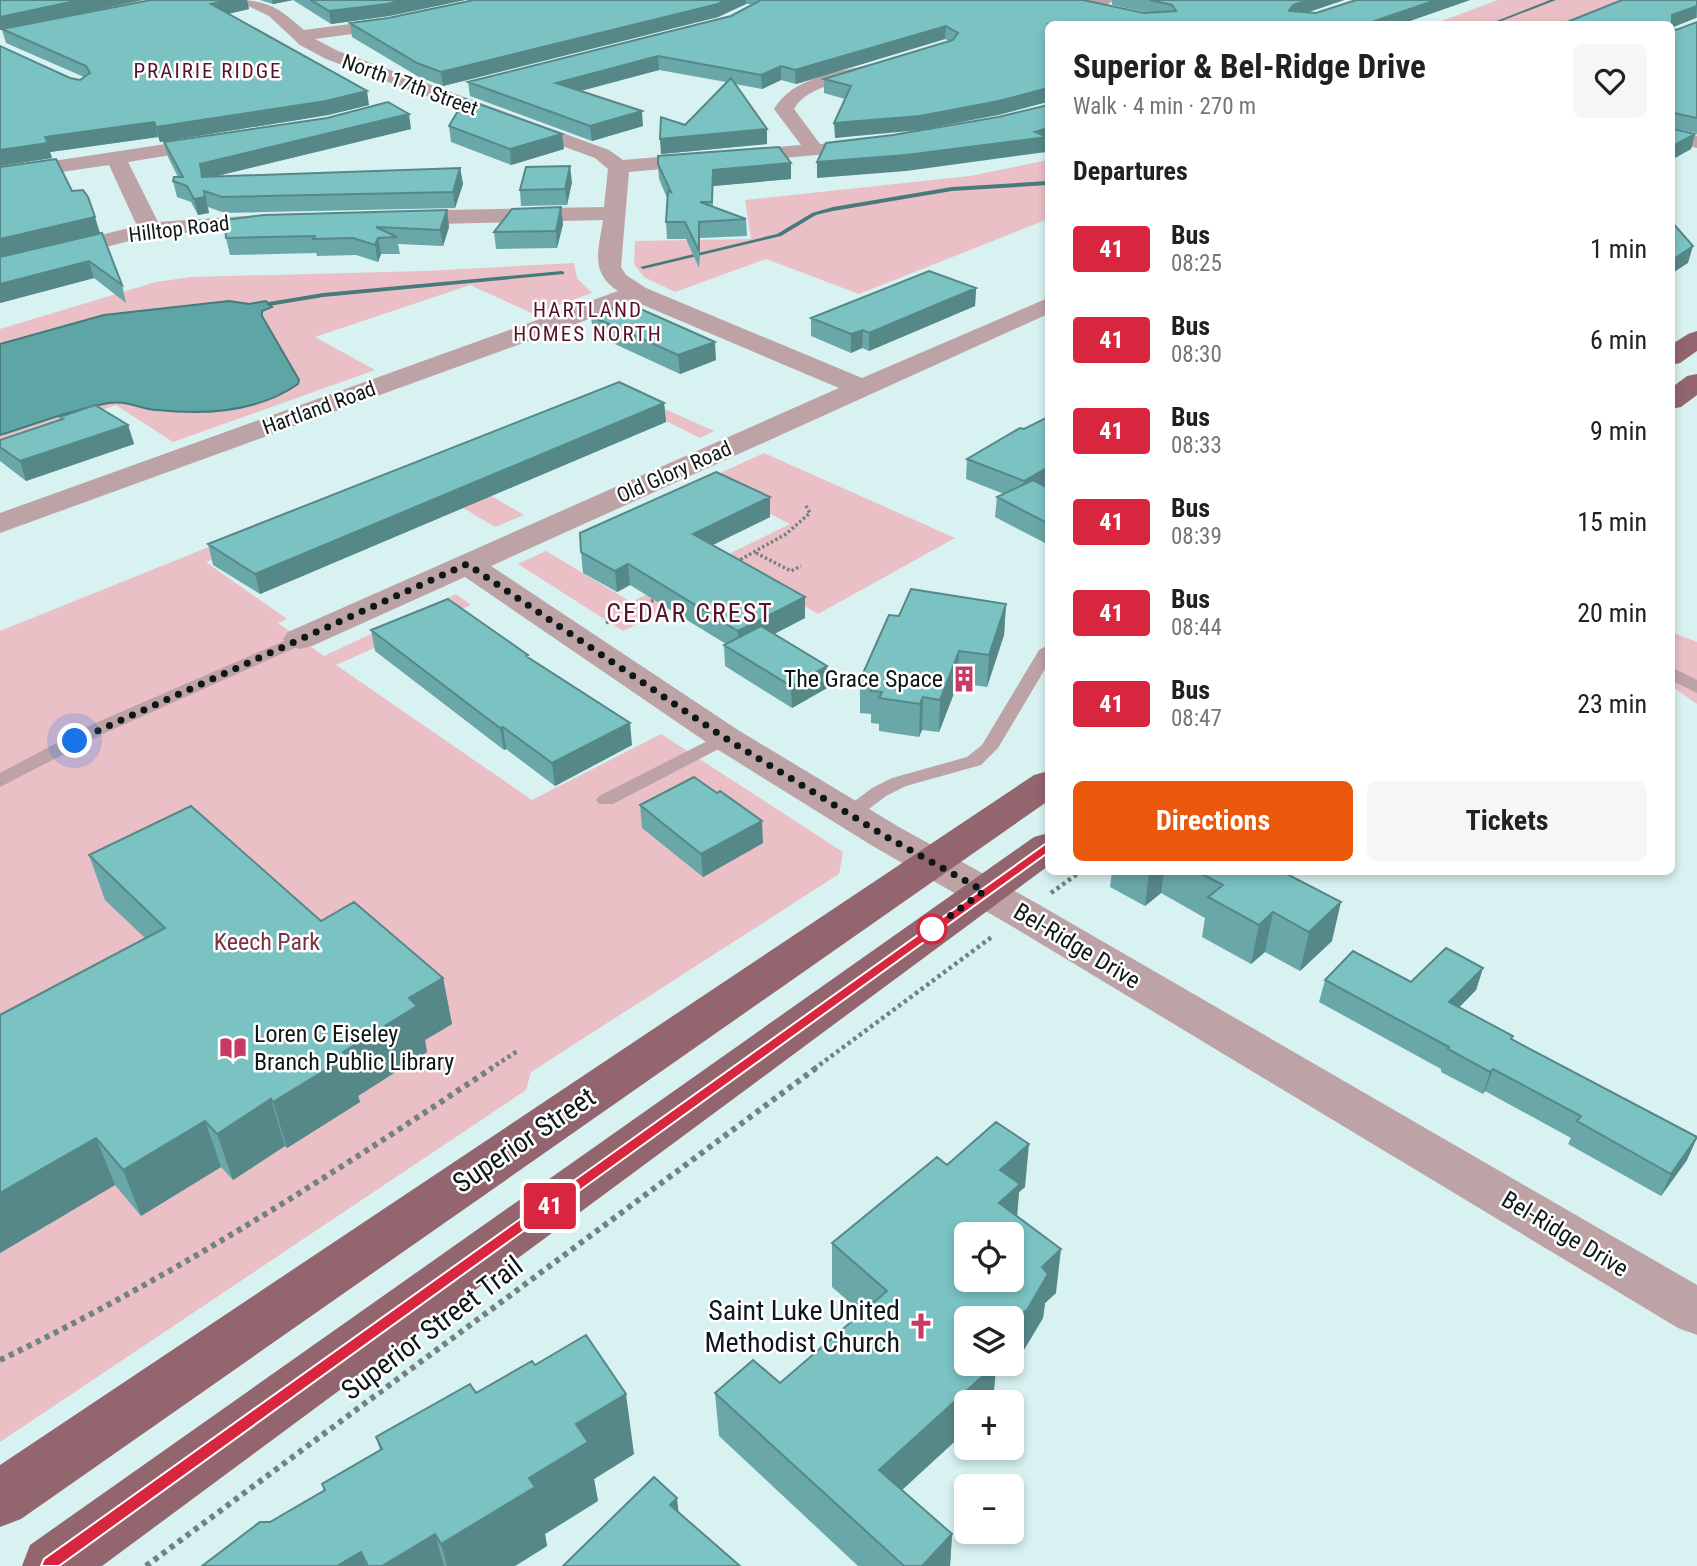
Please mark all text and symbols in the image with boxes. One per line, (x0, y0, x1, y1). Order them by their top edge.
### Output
button: heart (1573, 44, 1647, 118)
text: Superior & Bel‐Ridge Drive (1073, 47, 1426, 86)
street label: North 17th Street (339, 49, 481, 121)
district label: PRAIRIE RIDGE (133, 59, 283, 83)
text: Walk · 4 min · 270 m (1073, 93, 1256, 120)
text: Departures (1073, 156, 1188, 186)
street label: Hilltop Road (127, 211, 231, 247)
text: Bus (1171, 220, 1210, 250)
text: 1 min (1590, 234, 1647, 264)
text: 41 (1099, 235, 1124, 263)
text: 08:25 (1171, 250, 1222, 277)
district label: HARTLAND HOMES NORTH (513, 298, 663, 346)
text: Bus (1171, 311, 1210, 341)
text: 6 min (1590, 325, 1647, 355)
text: 41 (1099, 326, 1124, 354)
text: 08:30 (1171, 341, 1222, 368)
street label: Hartland Road (259, 376, 379, 440)
text: Bus (1171, 402, 1210, 432)
text: 9 min (1590, 416, 1647, 446)
text: 41 (1099, 417, 1124, 445)
text: 08:33 (1171, 432, 1222, 459)
street label: Old Glory Road (613, 436, 735, 508)
text: Bus (1171, 493, 1210, 523)
text: 15 min (1577, 507, 1647, 537)
text: 41 (1099, 508, 1124, 536)
text: 08:39 (1171, 523, 1222, 550)
text: Bus (1171, 584, 1210, 614)
district label: CEDAR CREST (606, 598, 774, 628)
text: 20 min (1577, 598, 1647, 628)
text: 41 (1099, 599, 1124, 627)
text: 08:44 (1171, 614, 1222, 641)
building icon: The Grace Space (949, 664, 979, 694)
place label: The Grace Space (784, 665, 943, 693)
text: Bus (1171, 675, 1210, 705)
text: 23 min (1577, 689, 1647, 719)
text: 41 (1099, 690, 1124, 718)
text: 08:47 (1171, 705, 1222, 732)
your location (57, 723, 92, 758)
button: Directions (1073, 781, 1353, 861)
button: Tickets (1367, 781, 1647, 861)
street label: Bel-Ridge Drive (1009, 897, 1145, 995)
unlabelled marker (917, 914, 947, 944)
park label: Keech Park (214, 928, 320, 956)
place label: Loren C Eiseley Branch Public Library (254, 1020, 454, 1076)
library icon: Loren C Eiseley Branch Public Library (218, 1033, 248, 1063)
street label: Superior Street (447, 1080, 601, 1200)
line badge: 41 (518, 1183, 582, 1229)
street label: Bel-Ridge Drive (1497, 1185, 1633, 1283)
text: 41 (538, 1192, 562, 1220)
map controls (954, 1222, 1024, 1544)
button: locate (954, 1222, 1024, 1292)
street label: Superior Street Trail (335, 1249, 529, 1407)
place label: Saint Luke United Methodist Church (704, 1294, 900, 1359)
button: layers (954, 1306, 1024, 1376)
church icon: Saint Luke United Methodist Church (906, 1311, 936, 1341)
button: + (954, 1390, 1024, 1460)
button: − (954, 1474, 1024, 1544)

